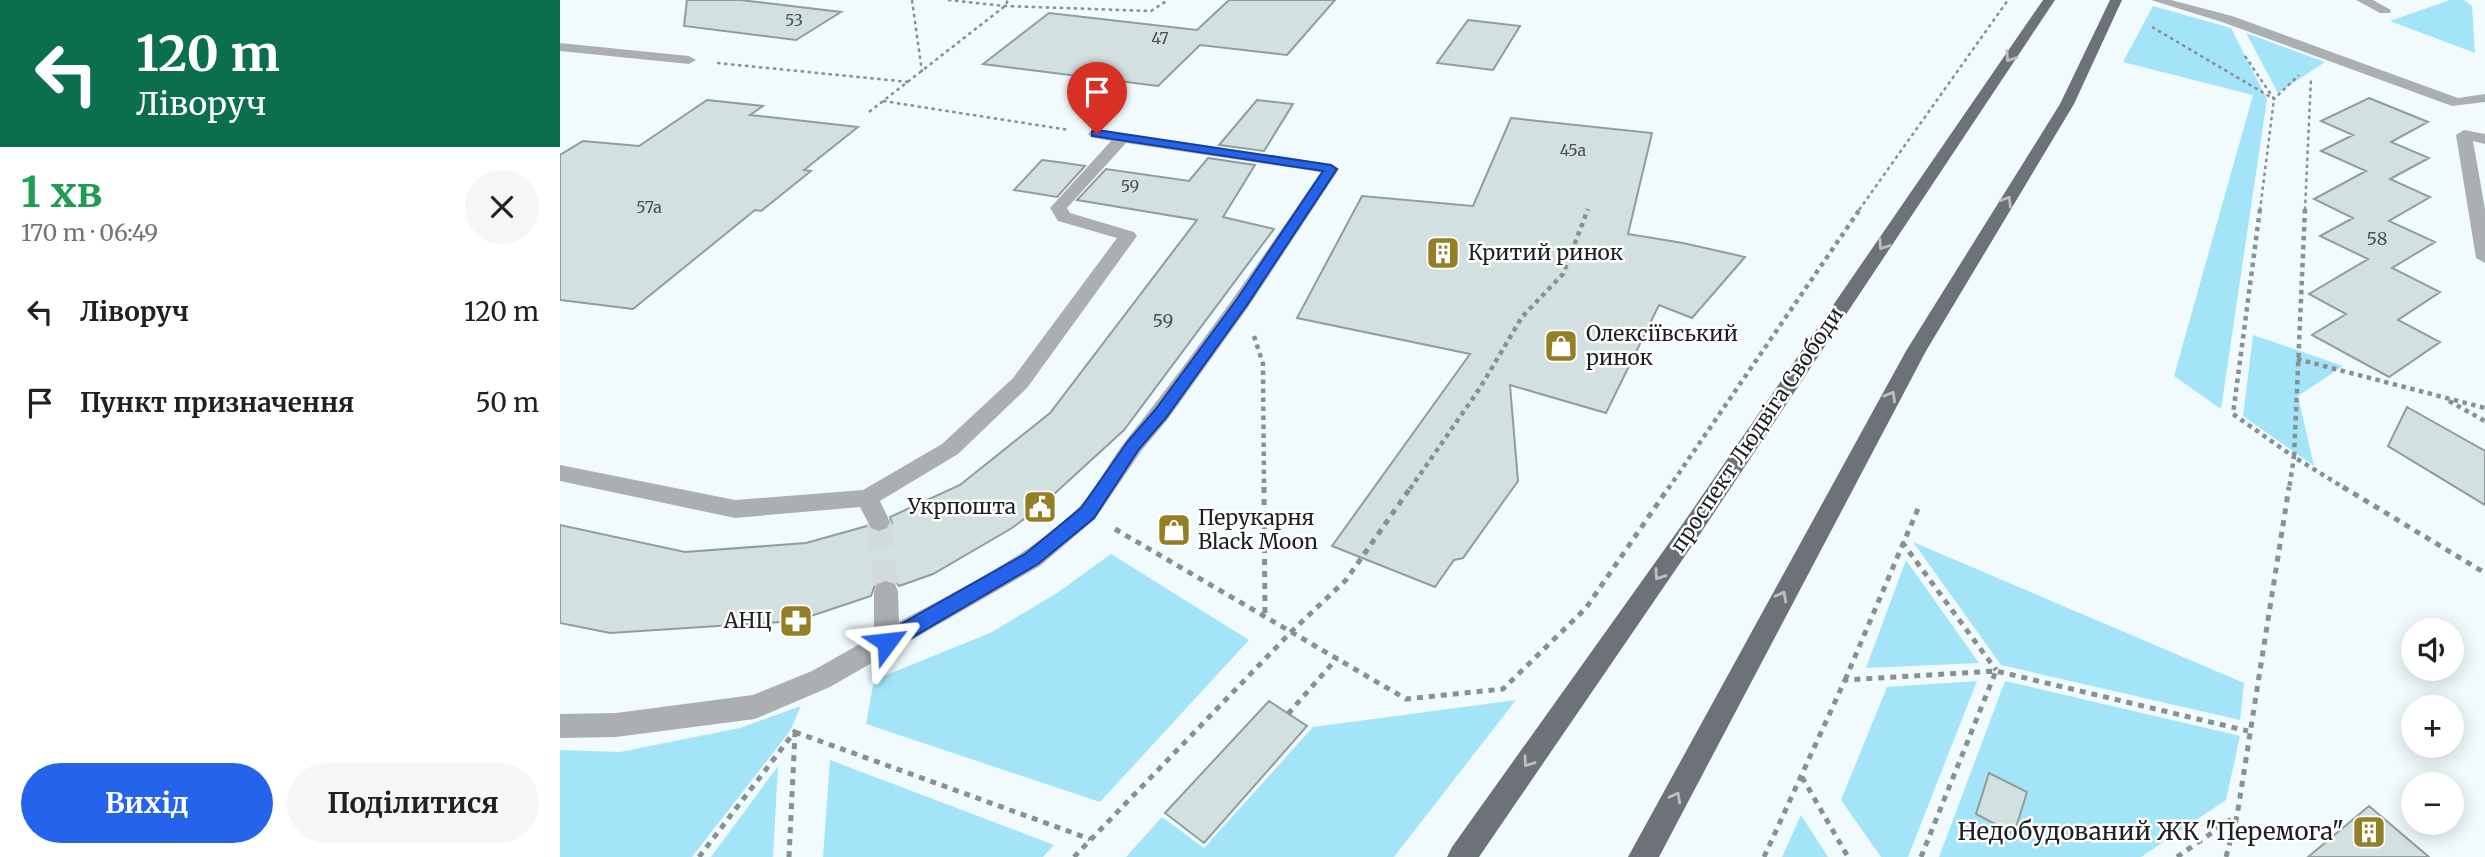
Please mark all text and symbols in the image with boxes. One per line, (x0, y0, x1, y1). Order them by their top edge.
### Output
house number: 53 (785, 10, 803, 30)
text: 120 m (136, 23, 280, 84)
icon: left (21, 28, 112, 119)
house number: 47 (1151, 28, 1169, 48)
one-way arrow (2006, 49, 2018, 62)
pin (1067, 62, 1127, 134)
icon: arrive (1078, 73, 1116, 111)
text: Ліворуч (136, 84, 266, 124)
house number: 45а (1560, 140, 1587, 160)
text: 1 хв (21, 166, 102, 218)
button: close (465, 170, 539, 244)
house number: 59 (1121, 176, 1139, 196)
one-way arrow (1998, 195, 2011, 208)
house number: 57а (636, 197, 662, 217)
text: 170 m · 06:49 (21, 218, 158, 247)
house number: 58 (2367, 227, 2387, 250)
building icon: Критий ринок (1424, 234, 1462, 272)
one-way arrow (1878, 237, 1891, 250)
place label: Критий ринок (1468, 239, 1623, 266)
icon: left (21, 293, 59, 331)
text: Ліворуч (80, 295, 189, 328)
text: 120 m (464, 295, 539, 328)
street label: проспект Людвіга Свободи (1664, 302, 1849, 557)
house number: 59 (1153, 309, 1173, 332)
place label: Олексіївський ринок (1586, 320, 1738, 371)
shop icon: Олексіївський ринок (1542, 327, 1580, 365)
icon: arrive (21, 384, 59, 422)
text: Пункт призначення (80, 386, 354, 419)
text: 50 m (475, 386, 539, 419)
one-way arrow (1883, 391, 1896, 404)
public building icon: Укрпошта (1021, 488, 1059, 526)
place label: Укрпошта (907, 493, 1016, 520)
place label: Перукарня Black Moon (1198, 504, 1318, 555)
shop icon: Перукарня Black Moon (1155, 511, 1193, 549)
one-way arrow (1655, 567, 1667, 580)
one-way arrow (1774, 591, 1787, 603)
pharmacy icon: АНЦ (777, 602, 815, 640)
position arrow (850, 605, 924, 679)
place label: АНЦ (723, 607, 772, 634)
map controls (2401, 618, 2464, 835)
button: sound (2401, 618, 2464, 681)
button: + (2401, 695, 2464, 758)
one-way arrow (1524, 754, 1536, 767)
button: Вихід (21, 763, 273, 843)
button: Поділитися (287, 763, 539, 843)
button: − (2401, 772, 2464, 835)
one-way arrow (1668, 792, 1681, 805)
building icon: Недобудований ЖК "Перемога" (2350, 813, 2388, 851)
place label: Недобудований ЖК "Перемога" (1958, 816, 2344, 847)

